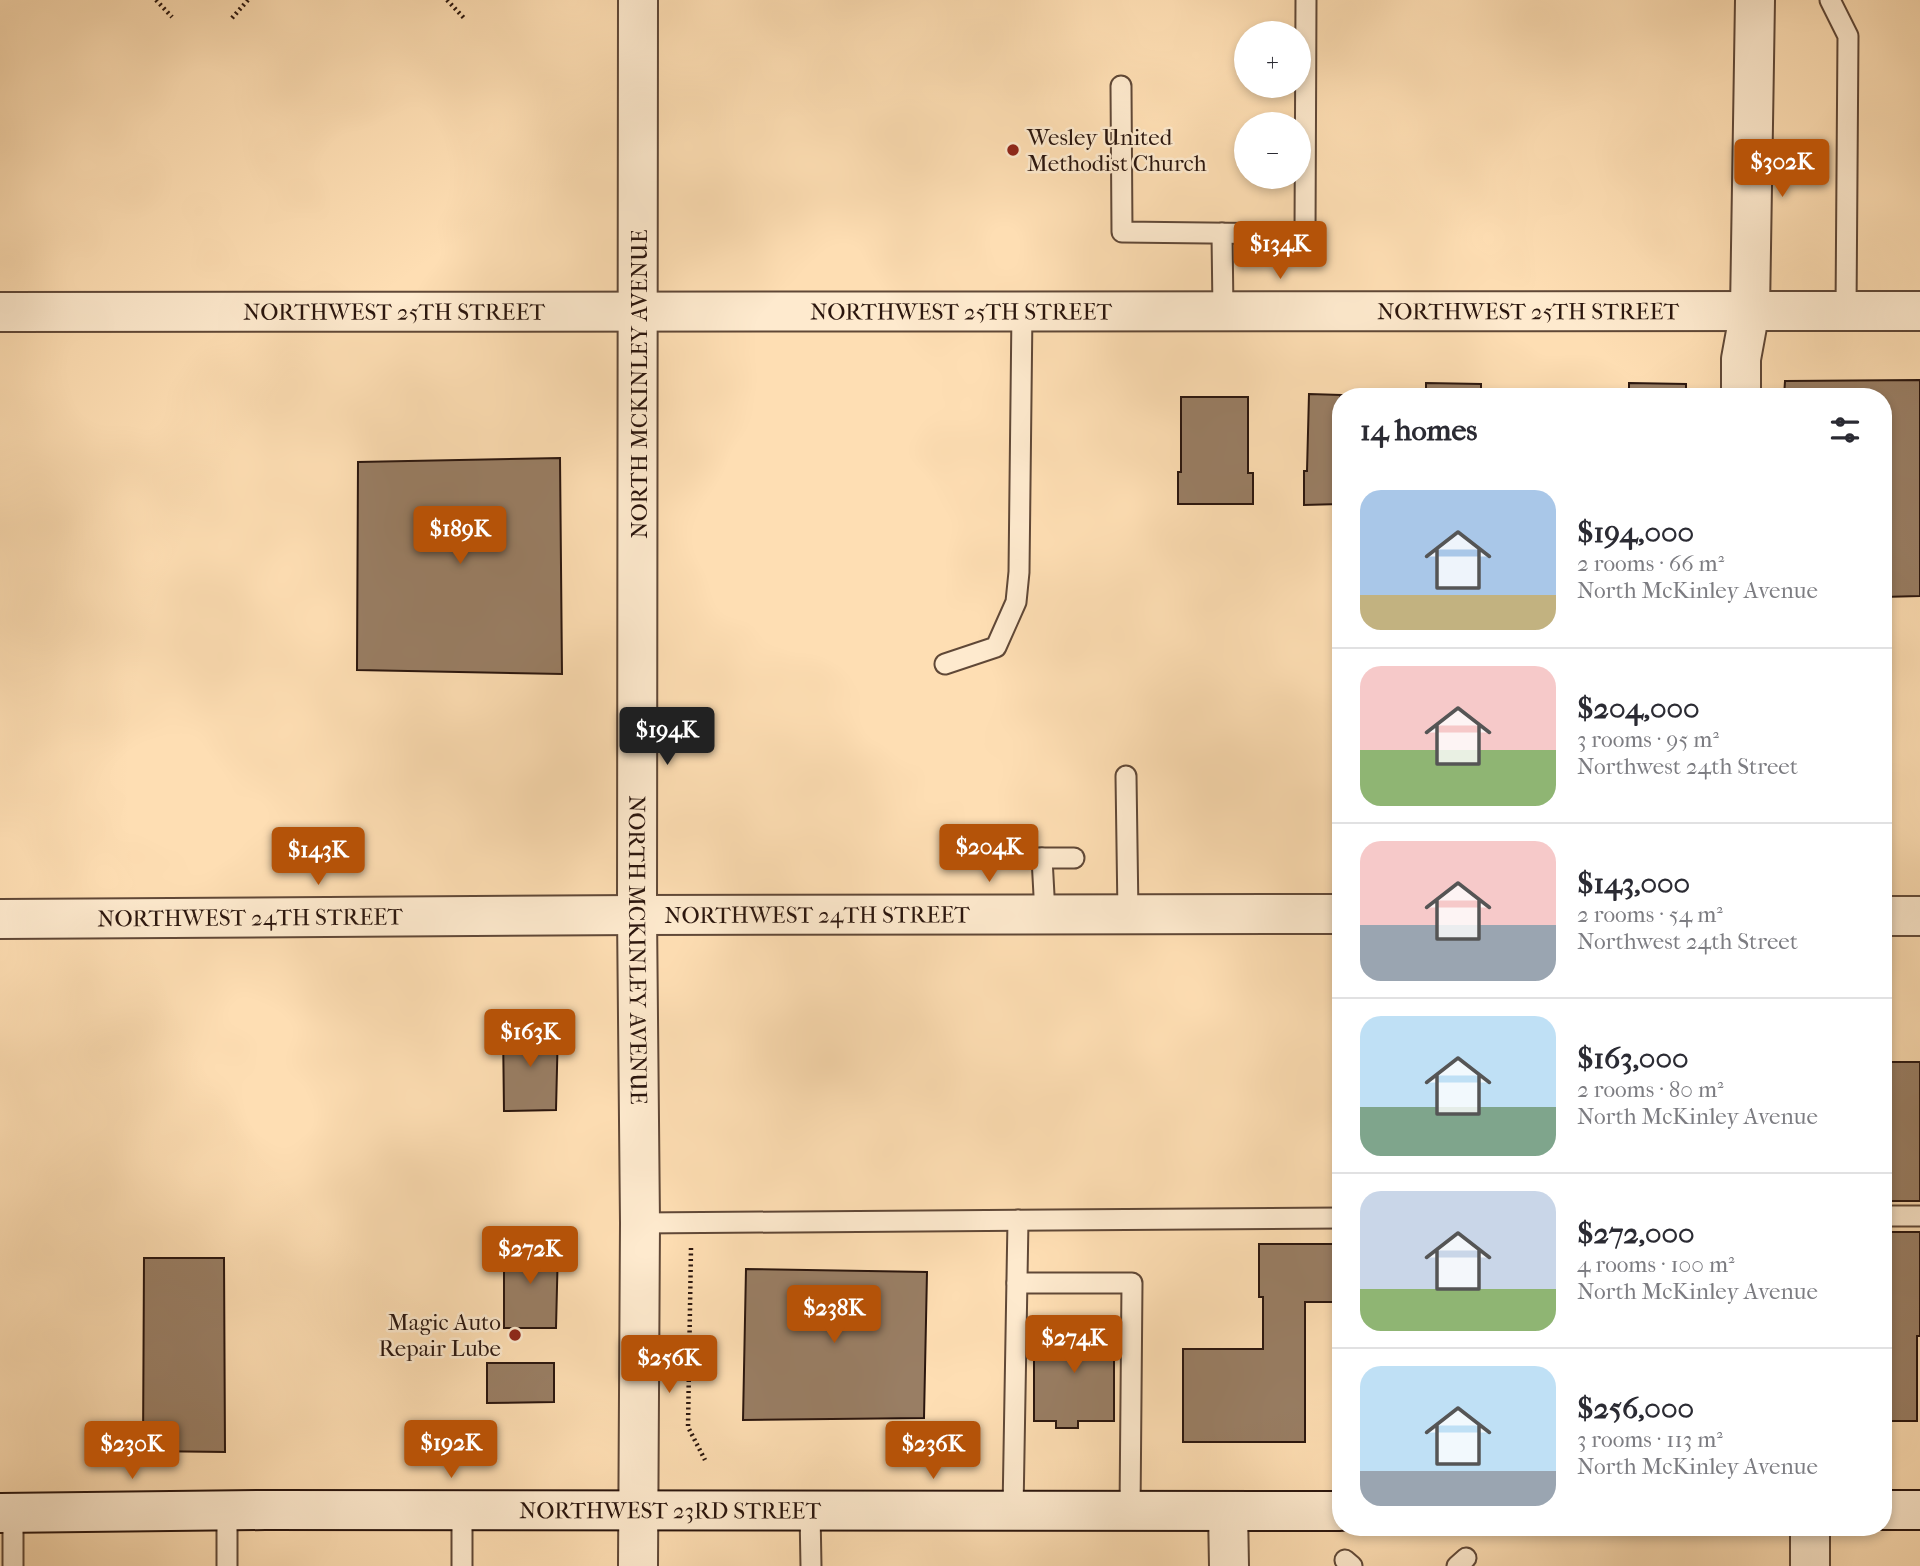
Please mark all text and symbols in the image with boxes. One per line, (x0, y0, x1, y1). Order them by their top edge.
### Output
map controls (1234, 21, 1311, 189)
button: + (1234, 21, 1311, 98)
button: − (1234, 112, 1311, 189)
place label: Wesley United Methodist Church (1026, 124, 1207, 177)
pin: $302K (1733, 140, 1831, 199)
marker: Wesley United Methodist Church (1005, 142, 1021, 158)
text: $302K (1750, 148, 1814, 175)
pin: $134K (1231, 222, 1329, 281)
street label: NORTH MCKINLEY AVENUE (626, 229, 653, 539)
text: $134K (1250, 230, 1310, 257)
street label: NORTHWEST 25TH STREET (810, 298, 1112, 326)
street label: NORTHWEST 25TH STREET (1377, 298, 1679, 325)
street label: NORTHWEST 25TH STREET (243, 299, 545, 326)
icon: filters (1826, 411, 1864, 449)
text: 14 homes (1360, 413, 1477, 448)
pin: $189K (411, 506, 509, 566)
text: $189K (429, 515, 491, 542)
text: $194,000 (1577, 515, 1694, 550)
icon: home (1416, 518, 1500, 602)
text: 2 rooms · 66 m² (1577, 550, 1724, 577)
text: North McKinley Avenue (1577, 577, 1818, 604)
text: $204,000 (1577, 691, 1700, 726)
icon: home (1416, 694, 1500, 778)
pin: $194K (618, 708, 716, 767)
text: $194K (635, 716, 699, 743)
text: 3 rooms · 95 m² (1577, 726, 1719, 753)
text: Northwest 24th Street (1577, 753, 1798, 780)
street label: NORTH MCKINLEY AVENUE (623, 795, 652, 1105)
pin: $204K (940, 824, 1038, 884)
pin: $143K (269, 828, 367, 887)
text: $204K (955, 833, 1023, 860)
text: $143K (288, 836, 348, 863)
text: $143,000 (1577, 866, 1690, 901)
icon: home (1416, 869, 1500, 953)
text: 2 rooms · 54 m² (1577, 901, 1723, 928)
street label: NORTHWEST 24TH STREET (664, 902, 970, 929)
street label: NORTHWEST 24TH STREET (97, 903, 403, 932)
text: Northwest 24th Street (1577, 928, 1798, 955)
pin: $163K (481, 1010, 579, 1069)
text: $163K (500, 1018, 560, 1045)
text: $163,000 (1577, 1041, 1689, 1076)
icon: home (1416, 1044, 1500, 1128)
text: 2 rooms · 80 m² (1577, 1076, 1724, 1103)
text: North McKinley Avenue (1577, 1103, 1818, 1130)
text: $272,000 (1577, 1216, 1695, 1251)
icon: home (1416, 1219, 1500, 1303)
pin: $272K (481, 1226, 579, 1286)
text: $272K (498, 1235, 562, 1262)
text: 4 rooms · 100 m² (1577, 1251, 1735, 1278)
text: North McKinley Avenue (1577, 1278, 1818, 1305)
pin: $238K (785, 1286, 883, 1345)
text: $238K (803, 1294, 865, 1321)
place label: Magic Auto Repair Lube (378, 1309, 501, 1362)
pin: $274K (1025, 1316, 1123, 1375)
text: $274K (1041, 1324, 1107, 1351)
marker: Magic Auto Repair Lube (507, 1327, 523, 1343)
pin: $256K (620, 1336, 718, 1395)
text: $256K (637, 1344, 701, 1371)
text: $256,000 (1577, 1391, 1694, 1426)
icon: home (1416, 1394, 1500, 1478)
pin: $192K (402, 1420, 500, 1480)
pin: $230K (83, 1422, 181, 1481)
pin: $236K (884, 1422, 982, 1481)
text: 3 rooms · 113 m² (1577, 1426, 1723, 1453)
text: $192K (420, 1429, 482, 1456)
text: $230K (100, 1430, 164, 1457)
text: $236K (901, 1430, 965, 1457)
text: North McKinley Avenue (1577, 1453, 1818, 1480)
street label: NORTHWEST 23RD STREET (519, 1497, 821, 1525)

